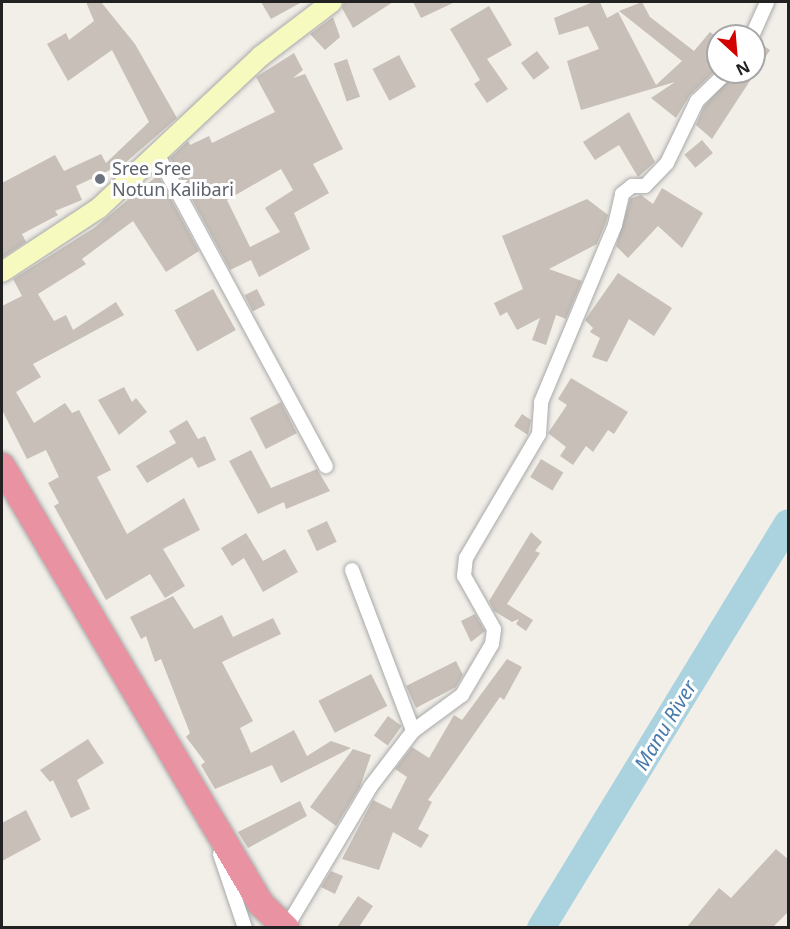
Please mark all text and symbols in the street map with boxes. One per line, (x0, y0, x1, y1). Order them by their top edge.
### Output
north arrow (706, 24, 766, 84)
text: N (732, 56, 754, 81)
place label: Sree Sree Notun Kalibari (112, 158, 234, 201)
marker: Sree Sree Notun Kalibari (93, 172, 107, 186)
water label: Manu River (629, 676, 701, 774)

